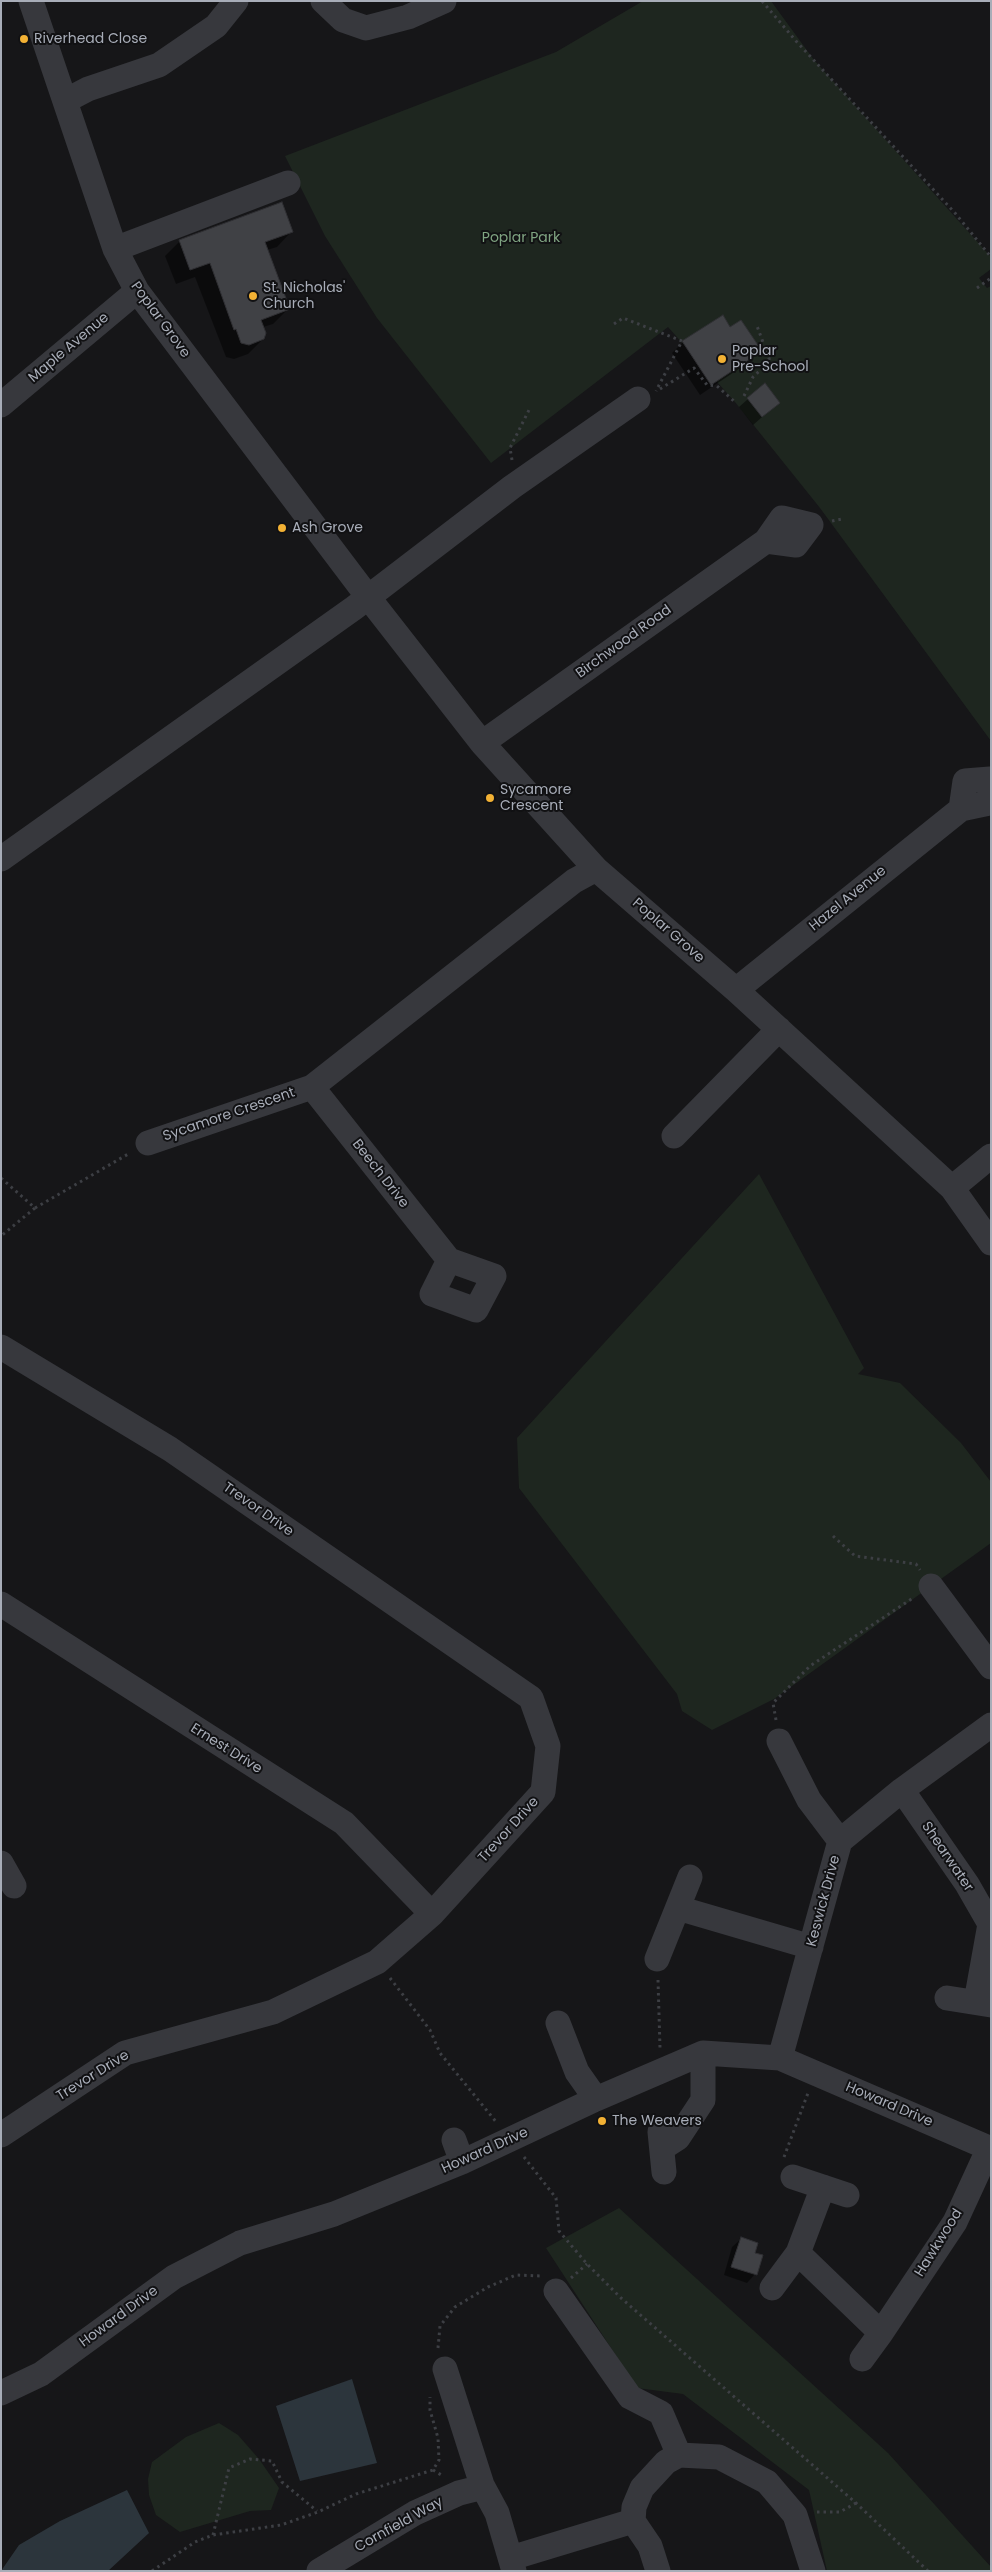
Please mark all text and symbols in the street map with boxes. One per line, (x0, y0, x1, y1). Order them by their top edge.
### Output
place label: Riverhead Close (34, 31, 147, 47)
marker: Riverhead Close (18, 33, 30, 45)
park label: Poplar Park (482, 230, 560, 246)
street label: Poplar Grove (127, 279, 193, 361)
place label: St. Nicholas' Church (263, 280, 345, 312)
marker: St. Nicholas' Church (247, 290, 259, 302)
street label: Maple Avenue (26, 310, 112, 386)
place label: Poplar Pre-School (732, 343, 809, 376)
marker: Poplar Pre-School (716, 353, 728, 365)
place label: Ash Grove (292, 520, 363, 536)
marker: Ash Grove (276, 522, 288, 534)
street label: Birchwood Road (573, 602, 675, 682)
place label: Sycamore Crescent (500, 782, 571, 814)
marker: Sycamore Crescent (484, 792, 496, 804)
street label: Hazel Avenue (806, 863, 890, 935)
street label: Poplar Grove (629, 895, 707, 967)
street label: Sycamore Crescent (161, 1085, 297, 1145)
street label: Beech Drive (348, 1136, 412, 1212)
street label: Trevor Drive (219, 1480, 297, 1540)
street label: Ernest Drive (187, 1720, 265, 1778)
street label: Trevor Drive (475, 1794, 543, 1866)
street label: Shearwater (918, 1819, 976, 1895)
street label: Keswick Drive (804, 1854, 844, 1948)
street label: Trevor Drive (54, 2047, 132, 2105)
street label: Howard Drive (843, 2079, 935, 2131)
place label: The Weavers (612, 2113, 702, 2129)
marker: The Weavers (596, 2115, 608, 2127)
street label: Howard Drive (439, 2124, 531, 2178)
street label: Hawkwood (912, 2206, 966, 2280)
street label: Howard Drive (76, 2283, 162, 2351)
street label: Cornfield Way (352, 2494, 446, 2556)

